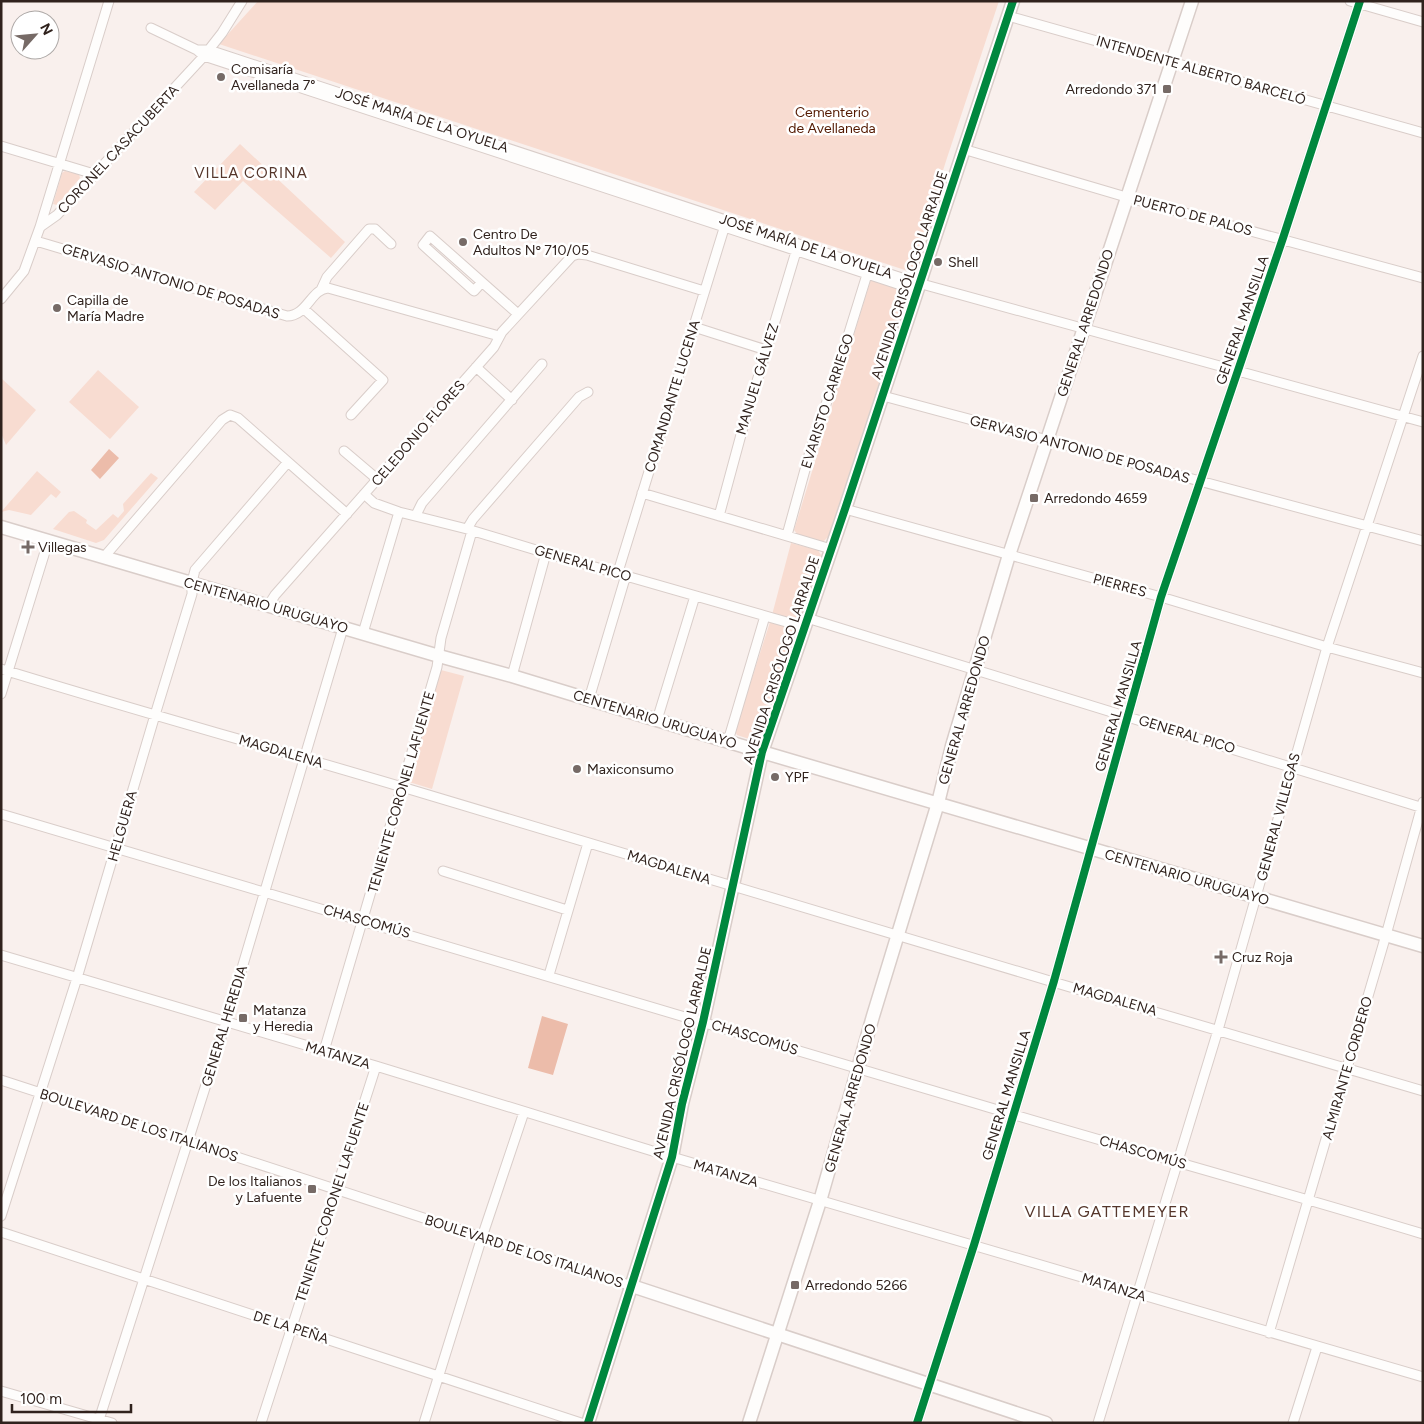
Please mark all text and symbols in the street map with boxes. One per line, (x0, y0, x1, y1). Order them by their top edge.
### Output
north arrow (10, 10, 60, 60)
text: N (36, 21, 56, 38)
street label: INTENDENTE ALBERTO BARCELÓ (1094, 32, 1308, 109)
place label: Comisaría Avellaneda 7° (231, 61, 315, 94)
marker: Comisaría Avellaneda 7° (215, 71, 227, 83)
street label: CORONEL CASACUBERTA (54, 81, 183, 217)
place label: Arredondo 371 (1066, 81, 1157, 98)
marker: Arredondo 371 (1161, 83, 1173, 95)
street label: JOSÉ MARÍA DE LA OYUELA (333, 84, 511, 157)
park label: Cementerio de Avellaneda (788, 104, 876, 137)
district label: VILLA CORINA (194, 164, 308, 182)
street label: AVENIDA CRISÓLOGO LARRALDE (868, 169, 951, 381)
street label: PUERTO DE PALOS (1132, 191, 1254, 240)
street label: JOSÉ MARÍA DE LA OYUELA (717, 210, 895, 283)
place label: Centro De Adultos Nº 710/05 (473, 226, 589, 259)
marker: Centro De Adultos Nº 710/05 (457, 236, 469, 248)
street label: GERVASIO ANTONIO DE POSADAS (60, 240, 282, 323)
street label: GENERAL ARREDONDO (1054, 247, 1117, 399)
street label: GENERAL MANSILLA (1212, 253, 1273, 387)
place label: Shell (948, 254, 978, 271)
marker: Shell (932, 256, 944, 268)
place label: Capilla de María Madre (67, 292, 144, 325)
marker: Capilla de María Madre (51, 302, 63, 314)
street label: COMANDANTE LUCENA (641, 317, 704, 474)
street label: MANUEL GÁLVEZ (732, 321, 782, 437)
street label: EVARISTO CARRIEGO (798, 331, 857, 471)
street label: CELEDONIO FLORES (368, 377, 469, 490)
street label: GERVASIO ANTONIO DE POSADAS (968, 412, 1192, 487)
place label: Arredondo 4659 (1044, 490, 1147, 507)
marker: Arredondo 4659 (1028, 492, 1040, 504)
place label: Villegas (38, 539, 87, 556)
marker: Villegas (22, 541, 34, 553)
street label: GENERAL PICO (532, 542, 633, 585)
street label: AVENIDA CRISÓLOGO LARRALDE (740, 554, 823, 766)
street label: PIERRES (1091, 570, 1148, 601)
street label: CENTENARIO URUGUAYO (182, 574, 350, 637)
street label: GENERAL ARREDONDO (935, 634, 994, 787)
street label: GENERAL MANSILLA (1092, 638, 1145, 774)
street label: CENTENARIO URUGUAYO (571, 686, 739, 753)
street label: TENIENTE CORONEL LAFUENTE (364, 689, 438, 895)
street label: GENERAL PICO (1137, 712, 1237, 757)
street label: MAGDALENA (237, 731, 325, 772)
street label: GENERAL VILLEGAS (1253, 751, 1304, 883)
place label: Maxiconsumo (587, 761, 674, 778)
marker: Maxiconsumo (571, 763, 583, 775)
place label: YPF (785, 769, 810, 786)
marker: YPF (769, 771, 781, 783)
street label: HELGUERA (104, 788, 141, 864)
street label: CENTENARIO URUGUAYO (1103, 846, 1271, 909)
street label: MAGDALENA (625, 847, 713, 888)
street label: CHASCOMÚS (321, 901, 412, 942)
street label: AVENIDA CRISÓLOGO LARRALDE (650, 945, 715, 1161)
place label: Cruz Roja (1232, 949, 1293, 966)
marker: Cruz Roja (1214, 950, 1228, 964)
street label: GENERAL HEREDIA (198, 963, 251, 1089)
street label: MAGDALENA (1071, 979, 1159, 1020)
street label: ALMIRANTE CORDERO (1319, 994, 1376, 1142)
place label: Matanza y Heredia (253, 1002, 313, 1035)
marker: Matanza y Heredia (237, 1012, 249, 1024)
street label: CHASCOMÚS (709, 1016, 800, 1059)
street label: GENERAL ARREDONDO (821, 1022, 880, 1175)
street label: GENERAL MANSILLA (979, 1027, 1035, 1162)
street label: MATANZA (303, 1038, 373, 1073)
street label: BOULEVARD DE LOS ITALIANOS (38, 1085, 240, 1166)
street label: TENIENTE CORONEL LAFUENTE (292, 1100, 373, 1304)
street label: CHASCOMÚS (1097, 1132, 1188, 1173)
street label: MATANZA (691, 1156, 761, 1191)
place label: De los Italianos y Lafuente (208, 1173, 302, 1206)
marker: De los Italianos y Lafuente (306, 1183, 318, 1195)
district label: VILLA GATTEMEYER (1025, 1202, 1189, 1221)
street label: BOULEVARD DE LOS ITALIANOS (423, 1211, 625, 1292)
street label: MATANZA (1079, 1270, 1149, 1306)
place label: Arredondo 5266 (805, 1277, 907, 1294)
marker: Arredondo 5266 (789, 1279, 801, 1291)
street label: DE LA PEÑA (251, 1307, 331, 1348)
scale bar (12, 1382, 131, 1414)
text: 100 m (20, 1390, 62, 1408)

